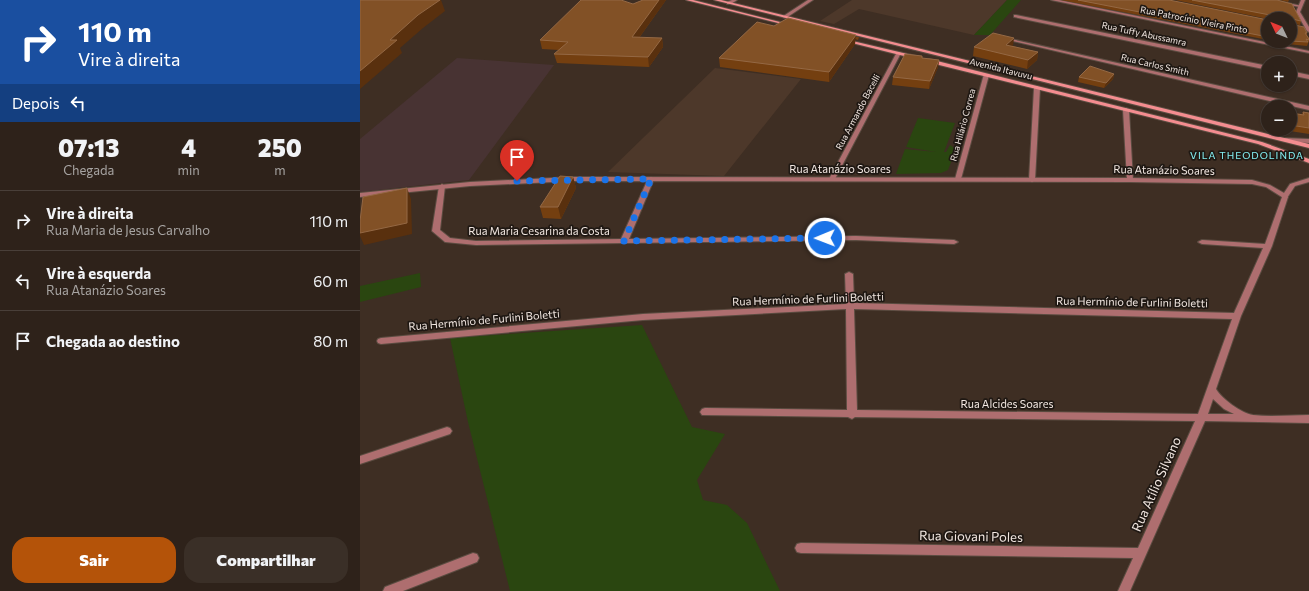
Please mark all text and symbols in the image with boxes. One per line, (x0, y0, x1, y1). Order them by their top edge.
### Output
street label: Rua Patrocínio Vieira Pinto (1139, 4, 1249, 35)
north arrow (1261, 12, 1297, 48)
map controls (1261, 12, 1297, 136)
text: 110 m (78, 14, 152, 48)
icon: right (12, 16, 64, 68)
street label: Rua Tuffy Abussamra (1101, 19, 1188, 48)
text: Vire à direita (78, 48, 180, 70)
street label: Rua Carlos Smith (1120, 51, 1190, 78)
street label: Avenida Itavuvu (969, 55, 1034, 82)
button: + (1261, 56, 1297, 92)
street label: Rua Armando Bacelli (833, 72, 882, 151)
street label: Rua Hilário Correa (948, 87, 978, 162)
icon: left (67, 92, 89, 114)
text: Depois (12, 94, 59, 112)
button: − (1261, 100, 1297, 136)
text: 07:13 (58, 133, 119, 162)
text: 4 (181, 133, 196, 162)
text: 250 (258, 133, 302, 162)
pin (500, 140, 534, 181)
icon: arrive (506, 146, 528, 168)
district label: VILA THEODOLINDA (1190, 149, 1304, 161)
text: Chegada (63, 162, 114, 178)
text: min (178, 162, 200, 178)
text: m (274, 162, 286, 178)
street label: Rua Atanázio Soares (789, 162, 891, 175)
street label: Rua Atanázio Soares (1113, 162, 1215, 177)
text: Vire à direita (46, 204, 134, 222)
icon: right (12, 210, 34, 232)
text: 110 m (309, 212, 348, 230)
position arrow (804, 217, 846, 259)
text: Rua Maria de Jesus Carvalho (46, 222, 210, 238)
street label: Rua Maria Cesarina da Costa (468, 224, 610, 237)
text: Vire à esquerda (46, 264, 151, 282)
icon: left (12, 270, 34, 292)
text: 60 m (313, 272, 348, 290)
text: Rua Atanázio Soares (46, 282, 166, 298)
street label: Rua Hermínio de Furlini Boletti (732, 289, 884, 308)
street label: Rua Hermínio de Furlini Boletti (1056, 294, 1208, 309)
street label: Rua Hermínio de Furlini Boletti (408, 306, 560, 333)
icon: arrive (12, 330, 34, 352)
text: Chegada ao destino (46, 332, 180, 350)
text: 80 m (313, 332, 348, 350)
street label: Rua Alcides Soares (960, 397, 1054, 410)
street label: Rua Atílio Silvano (1128, 434, 1184, 534)
street label: Rua Giovani Poles (919, 527, 1023, 545)
button: Sair (12, 537, 176, 583)
button: Compartilhar (184, 537, 348, 583)

